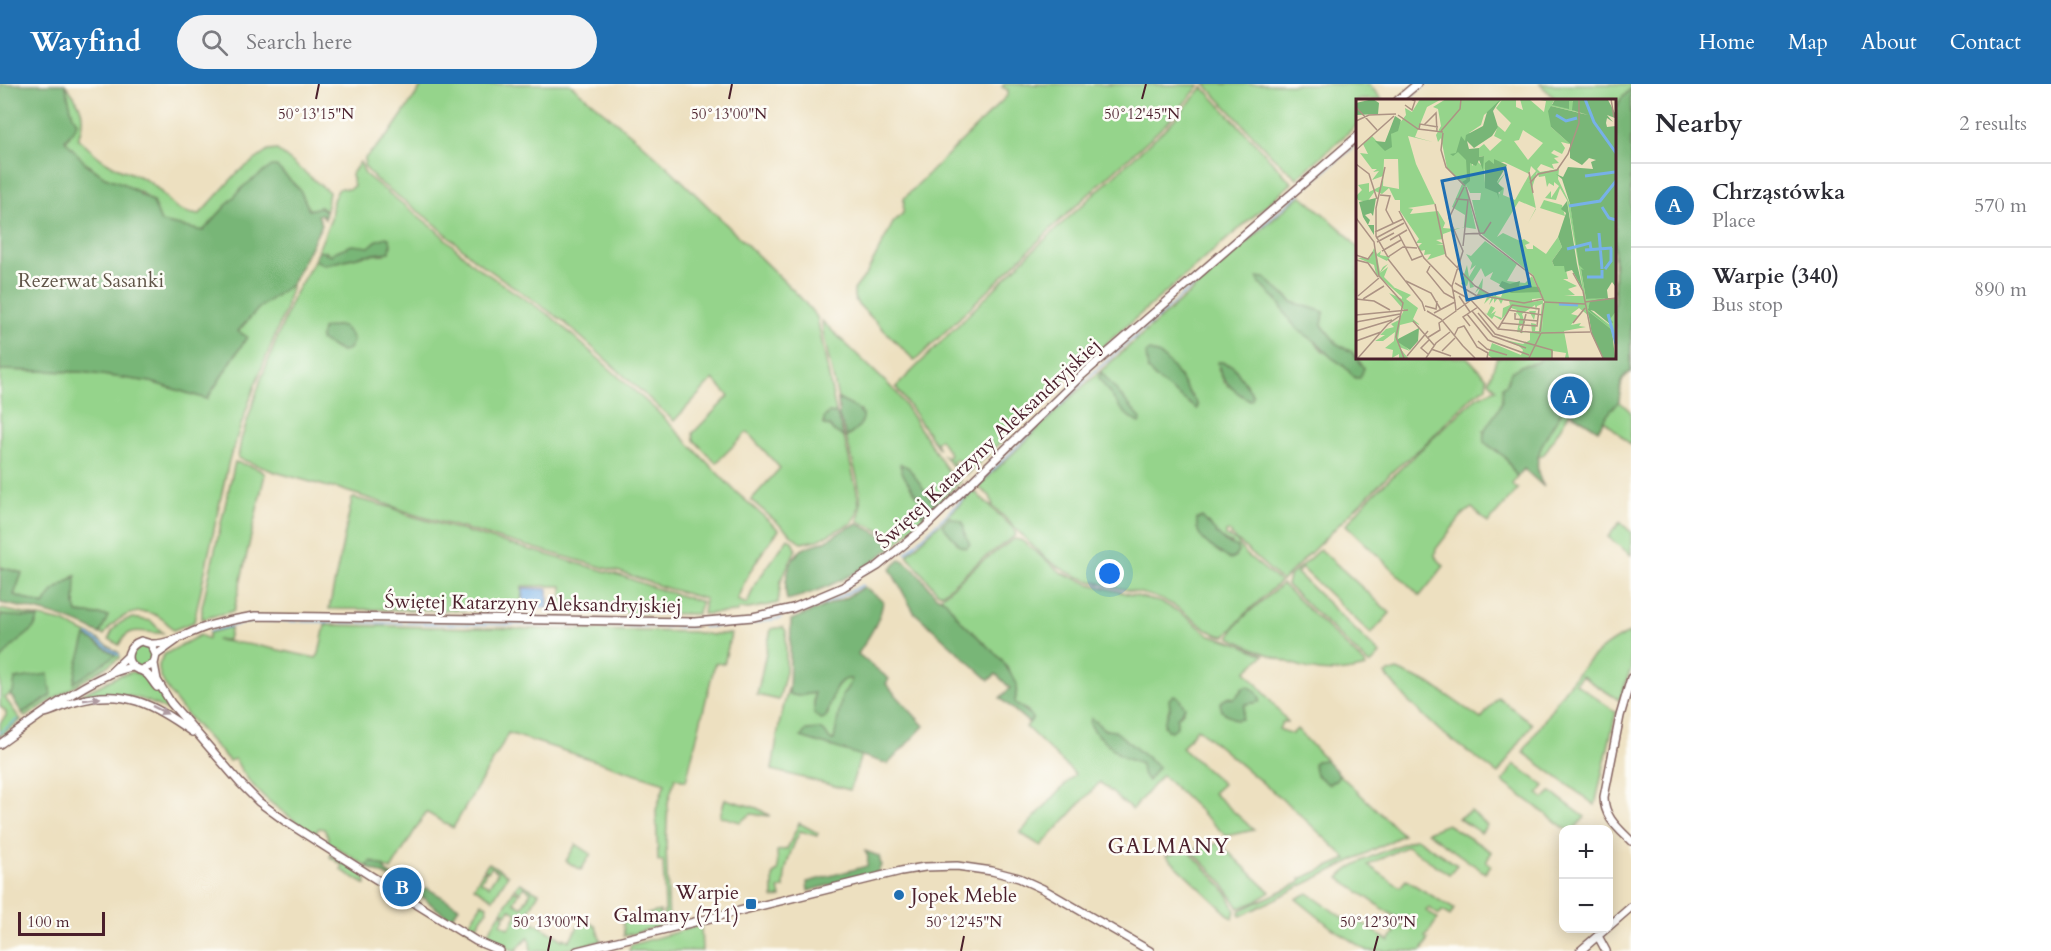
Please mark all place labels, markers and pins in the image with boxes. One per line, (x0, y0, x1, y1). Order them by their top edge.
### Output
pin: A (1550, 374, 1590, 418)
pin: B (382, 864, 422, 910)
place label: Warpie Galmany (711) (613, 879, 739, 929)
place label: Jopek Meble (908, 882, 1017, 909)
marker: Jopek Meble (892, 888, 906, 902)
marker: Warpie Galmany (711) (744, 897, 758, 911)

